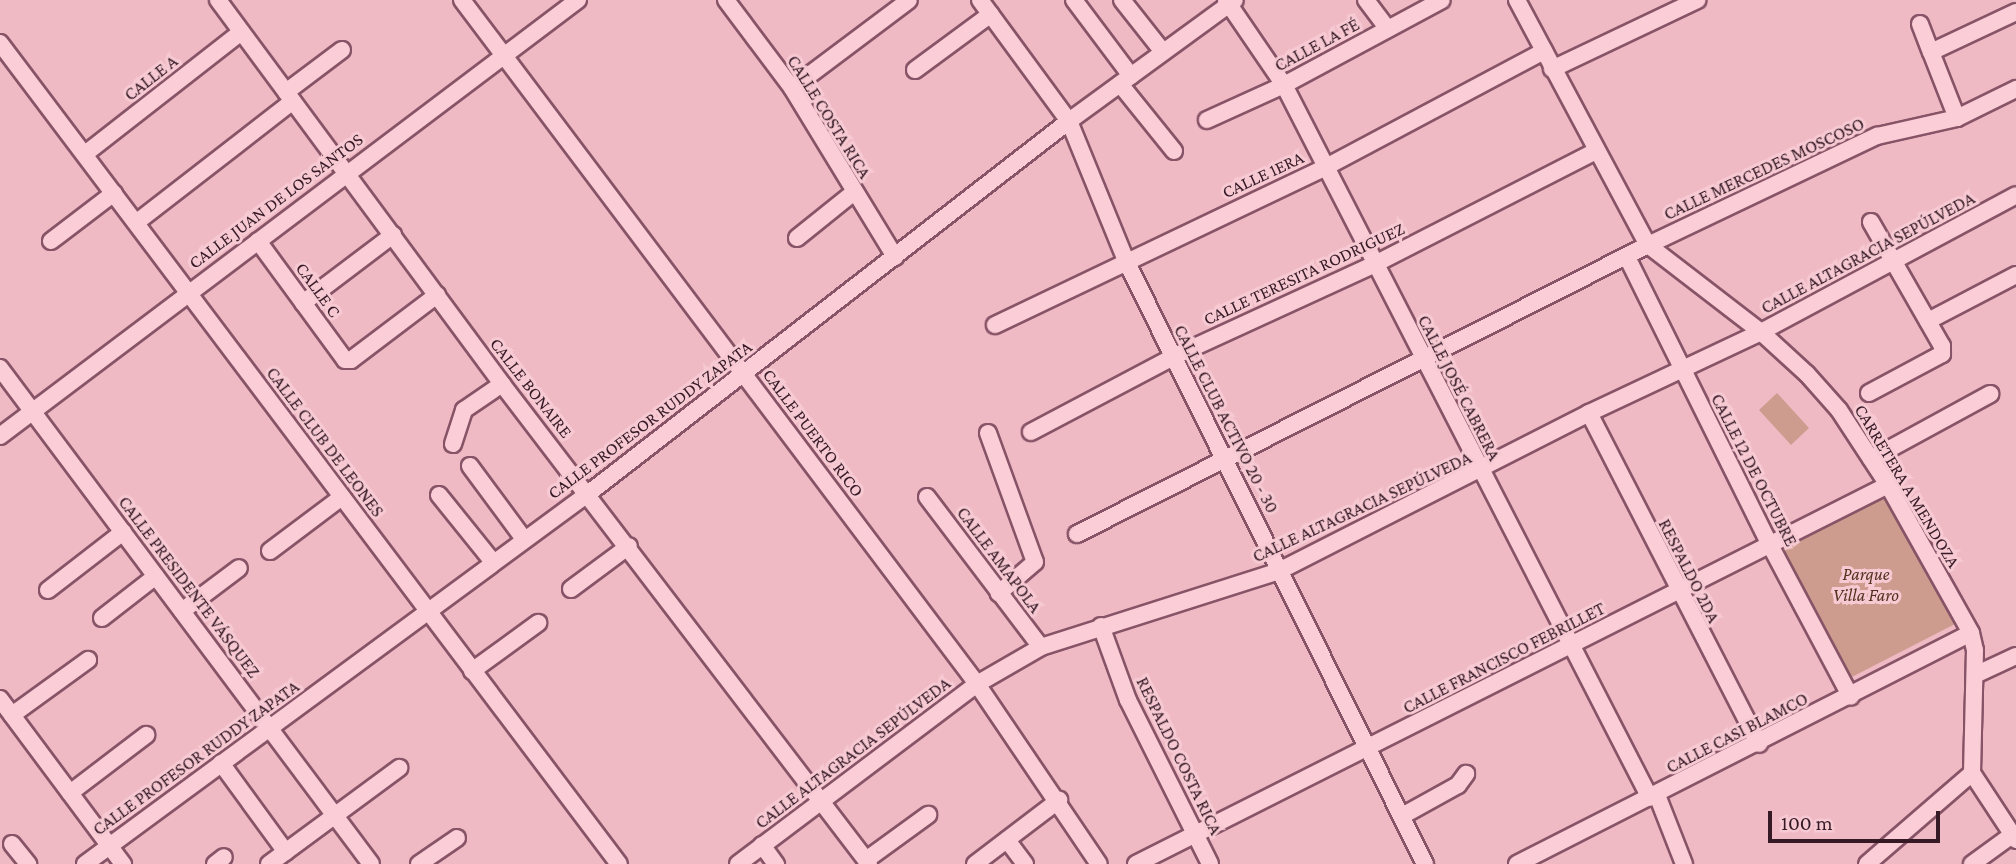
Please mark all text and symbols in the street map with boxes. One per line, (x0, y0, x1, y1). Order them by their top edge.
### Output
street label: CALLE LA FÉ (1271, 14, 1363, 76)
street label: CALLE A (120, 50, 182, 106)
street label: CALLE COSTA RICA (782, 51, 876, 183)
street label: CALLE MERCEDES MOSCOSO (1660, 113, 1868, 225)
street label: CALLE JUAN DE LOS SANTOS (185, 128, 367, 274)
street label: CALLE 1ERA (1219, 147, 1307, 203)
street label: CALLE ALTAGRACIA SEPÚLVEDA (1757, 187, 1979, 319)
street label: CALLE TERESITA RODRIGUEZ (1200, 218, 1408, 330)
street label: CALLE C (291, 258, 345, 322)
street label: CALLE JOSÉ CABRERA (1413, 311, 1505, 465)
street label: CALLE CLUB ACTIVO 20 - 30 (1169, 321, 1283, 517)
street label: CALLE BONAIRE (485, 334, 577, 442)
street label: CALLE PROFESOR RUDDY ZAPATA (544, 336, 756, 504)
street label: CALLE CLUB DE LEONES (262, 363, 388, 521)
street label: CALLE PUERTO RICO (758, 365, 868, 501)
street label: CALLE 12 DE OCTUBRE (1706, 390, 1802, 550)
street label: CARRETERA A MENDOZA (1850, 400, 1964, 572)
street label: CALLE ALTAGRACIA SEPÚLVEDA (1249, 447, 1475, 567)
street label: CALLE PRESIDENTE VÁSQUEZ (114, 492, 264, 682)
street label: CALLE AMAPOLA (952, 503, 1046, 617)
street label: RESPALDO 2DA (1654, 515, 1724, 627)
park label: Parque Villa Faro (1833, 564, 1899, 606)
street label: CALLE FRANCISCO FEBRILLET (1399, 598, 1609, 718)
street label: CALLE ALTAGRACIA SEPÚLVEDA (751, 672, 955, 834)
street label: RESPALDO COSTA RICA (1131, 674, 1227, 838)
street label: CALLE PROFESOR RUDDY ZAPATA (89, 676, 303, 840)
street label: CALLE CASI BLAMCO (1663, 688, 1811, 778)
scale bar (1771, 798, 1942, 842)
text: 100 m (1781, 811, 1833, 835)

